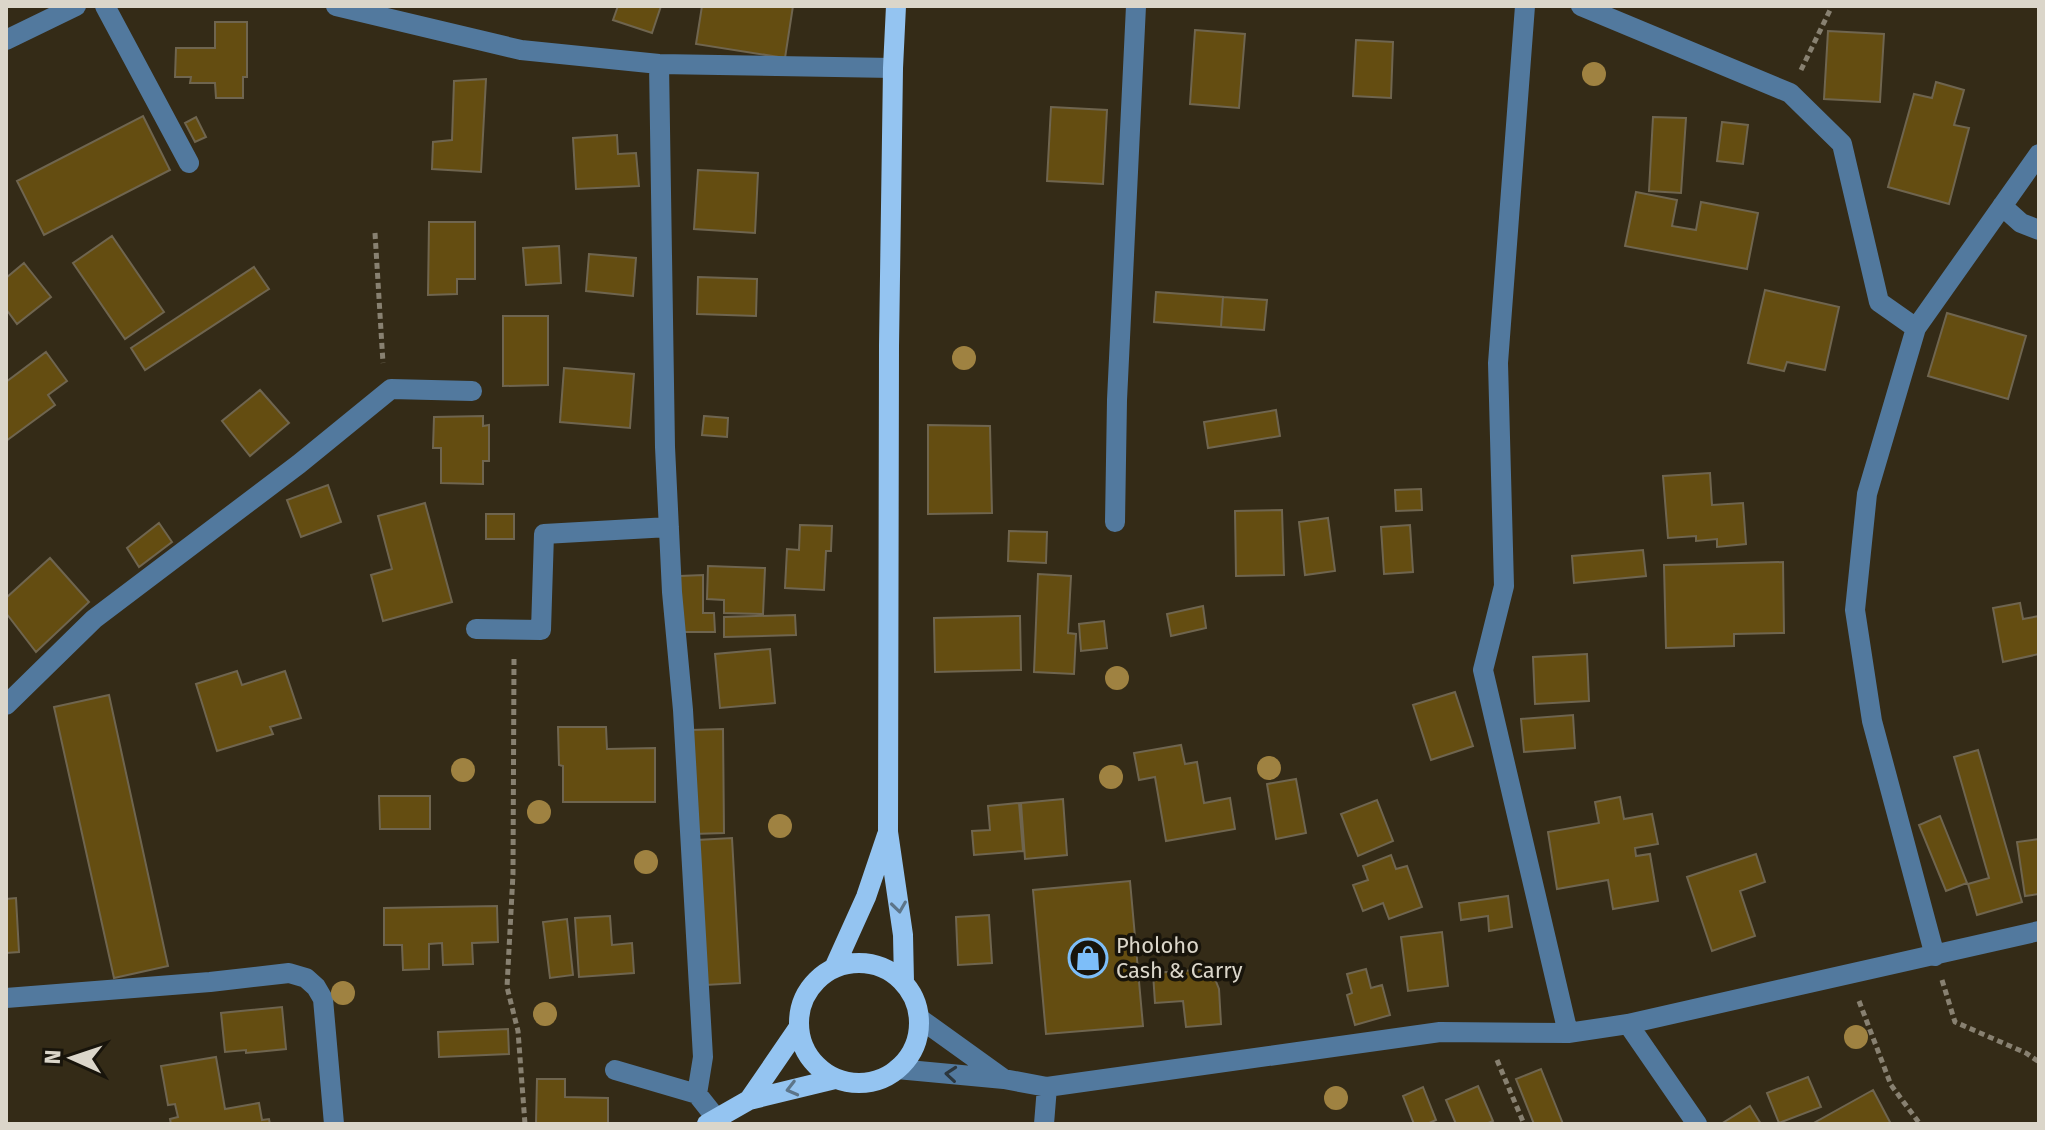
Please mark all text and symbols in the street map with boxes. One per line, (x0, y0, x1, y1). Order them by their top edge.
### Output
one-way arrow (890, 900, 907, 913)
place label: Pholoho Cash & Carry (1116, 932, 1243, 984)
shop icon: Pholoho Cash & Carry (1067, 937, 1109, 979)
north arrow (32, 1018, 112, 1098)
text: N (39, 1049, 66, 1065)
one-way arrow (944, 1066, 957, 1083)
one-way arrow (786, 1080, 800, 1097)

